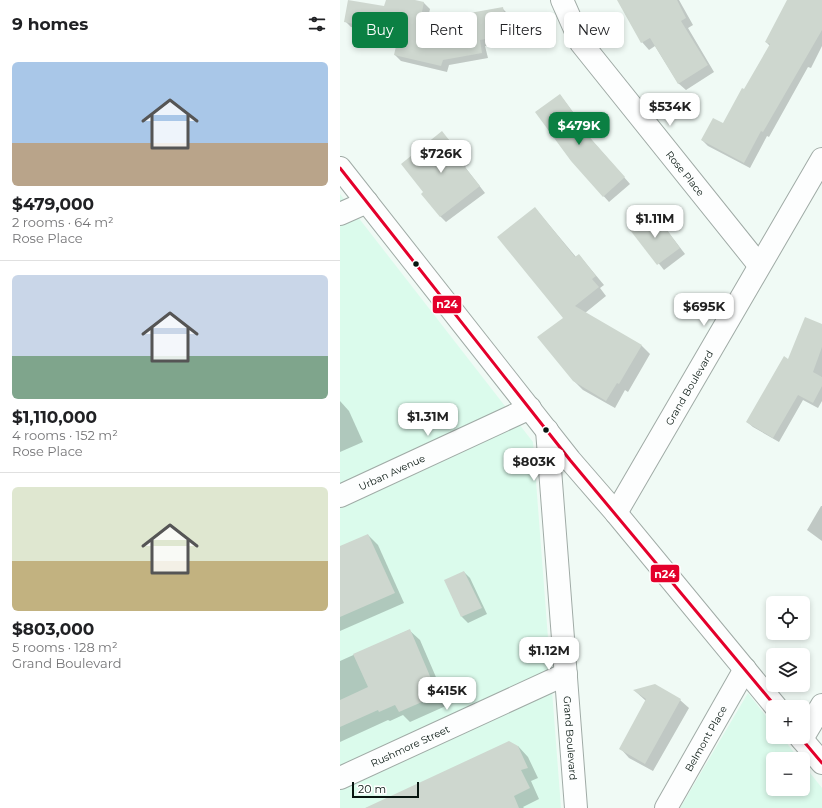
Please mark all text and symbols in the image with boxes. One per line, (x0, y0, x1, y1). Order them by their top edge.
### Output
chip: Buy (352, 12, 408, 48)
chip: Rent (416, 12, 477, 48)
chip: Filters (485, 12, 556, 48)
chip: New (564, 12, 624, 48)
icon: filters (306, 13, 328, 35)
text: 9 homes (12, 14, 88, 34)
icon: home (134, 88, 206, 160)
pin: $534K (642, 93, 698, 127)
text: $534K (649, 98, 691, 114)
pin: $479K (551, 112, 607, 146)
text: $479K (558, 117, 600, 133)
pin: $726K (413, 140, 469, 174)
text: $726K (420, 145, 462, 161)
street label: Rose Place (663, 148, 707, 199)
text: $479,000 (12, 194, 94, 214)
pin: $1.11M (622, 205, 688, 239)
text: $1.11M (635, 210, 675, 226)
text: 2 rooms · 64 m² (12, 214, 114, 230)
text: Rose Place (12, 230, 83, 246)
unlabelled marker (411, 259, 421, 269)
pin: $695K (676, 293, 732, 327)
line badge: n24 (432, 295, 462, 314)
text: n24 (436, 297, 458, 311)
text: $695K (683, 298, 725, 314)
icon: home (134, 301, 206, 373)
street label: Grand Boulevard (663, 348, 716, 428)
pin: $1.31M (395, 403, 461, 437)
text: $1,110,000 (12, 407, 97, 427)
text: $1.31M (407, 408, 449, 424)
unlabelled marker (541, 425, 551, 435)
text: 4 rooms · 152 m² (12, 427, 118, 443)
text: Rose Place (12, 443, 83, 459)
pin: $803K (506, 448, 562, 482)
street label: Urban Avenue (357, 452, 427, 493)
text: $803K (513, 453, 555, 469)
icon: home (134, 513, 206, 585)
line badge: n24 (650, 564, 680, 583)
text: n24 (654, 567, 676, 581)
map controls (766, 596, 810, 796)
button: locate (766, 596, 810, 640)
text: $803,000 (12, 619, 94, 639)
pin: $1.12M (516, 637, 582, 671)
text: 5 rooms · 128 m² (12, 639, 118, 655)
text: $1.12M (528, 642, 570, 658)
button: layers (766, 648, 810, 692)
text: Grand Boulevard (12, 655, 122, 671)
pin: $415K (419, 677, 475, 711)
text: $415K (427, 682, 467, 698)
street label: Grand Boulevard (560, 696, 580, 781)
button: + (766, 700, 810, 744)
street label: Belmont Place (682, 703, 730, 774)
street label: Rushmore Street (369, 723, 452, 770)
button: − (766, 752, 810, 796)
scale bar (352, 780, 419, 799)
text: 20 m (358, 782, 386, 796)

